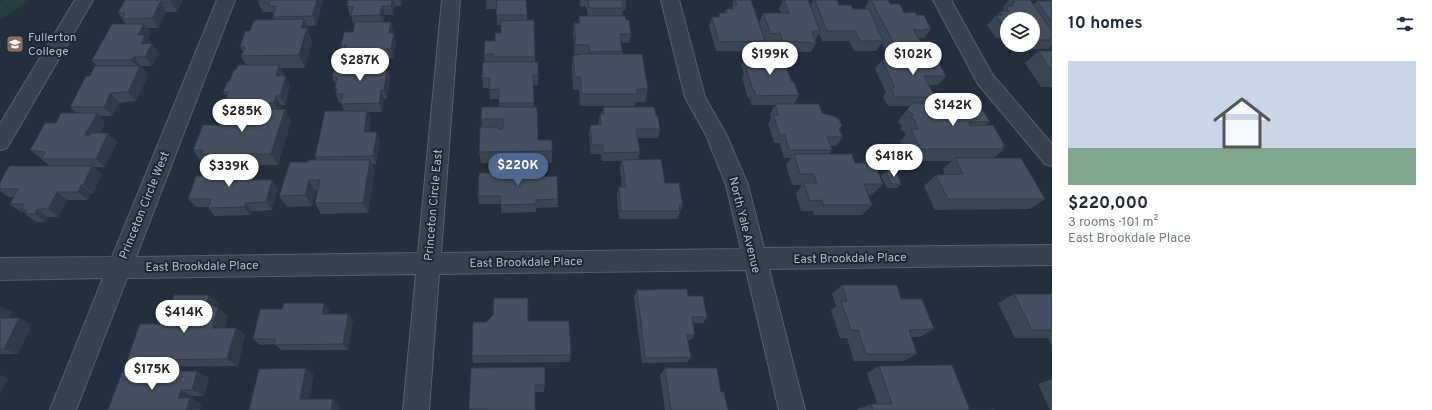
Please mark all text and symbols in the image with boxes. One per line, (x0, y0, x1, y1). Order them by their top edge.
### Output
map controls (1000, 12, 1040, 52)
button: layers (1000, 12, 1040, 52)
text: 10 homes (1068, 13, 1143, 35)
icon: filters (1394, 13, 1416, 35)
place label: Fullerton College (28, 30, 77, 60)
school or university icon: Fullerton College (5, 34, 25, 54)
pin: $199K (742, 42, 798, 76)
pin: $102K (885, 42, 941, 76)
text: $199K (751, 47, 789, 63)
text: $102K (894, 47, 932, 63)
pin: $287K (332, 48, 388, 82)
text: $287K (340, 53, 380, 69)
icon: home (1206, 87, 1278, 159)
pin: $142K (925, 93, 981, 127)
text: $142K (934, 98, 972, 114)
pin: $285K (214, 99, 270, 133)
text: $285K (221, 104, 263, 120)
pin: $418K (866, 144, 922, 178)
street label: Princeton Circle East (421, 148, 447, 262)
street label: Princeton Circle West (116, 149, 174, 262)
text: $418K (875, 149, 913, 165)
pin: $220K (490, 153, 546, 187)
pin: $339K (201, 154, 257, 188)
text: $220K (497, 158, 539, 174)
text: $339K (209, 159, 249, 175)
street label: North Yale Avenue (724, 175, 764, 275)
text: $220,000 (1068, 193, 1148, 215)
text: 3 rooms · 101 m² (1068, 215, 1158, 231)
text: East Brookdale Place (1068, 231, 1191, 247)
street label: East Brookdale Place (793, 250, 907, 268)
street label: East Brookdale Place (469, 254, 583, 272)
street label: East Brookdale Place (145, 258, 259, 276)
pin: $414K (156, 300, 212, 334)
text: $414K (165, 305, 203, 321)
pin: $175K (124, 357, 180, 391)
text: $175K (133, 362, 171, 378)

